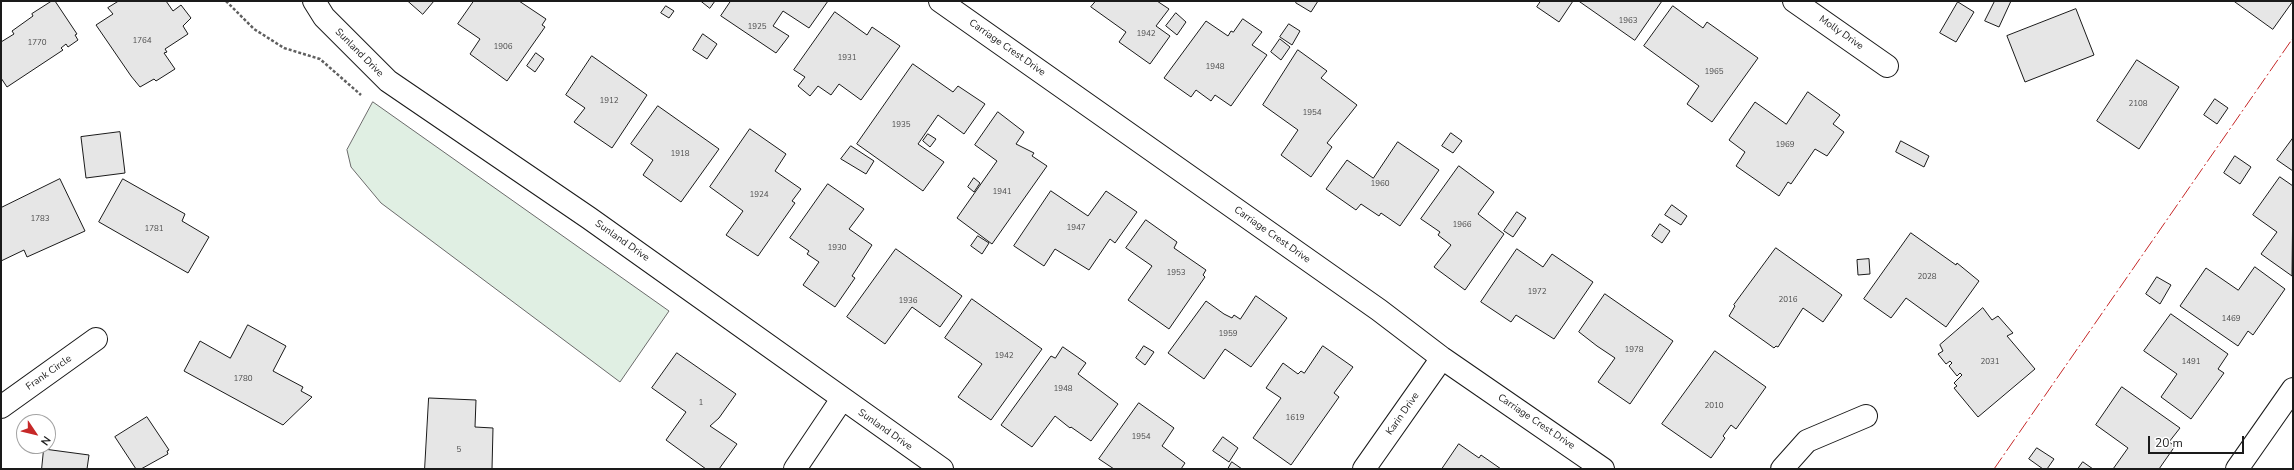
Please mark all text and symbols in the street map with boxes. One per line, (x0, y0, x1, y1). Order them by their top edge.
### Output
street label: Molly Drive (1817, 13, 1865, 53)
house number: 1963 (1618, 16, 1638, 26)
street label: Carriage Crest Drive (966, 17, 1048, 79)
house number: 1925 (747, 22, 767, 32)
street label: Sunland Drive (332, 26, 386, 80)
house number: 1942 (1136, 29, 1156, 39)
house number: 1764 (132, 36, 152, 46)
house number: 1770 (27, 38, 47, 48)
house number: 1906 (493, 42, 513, 52)
house number: 1931 (837, 53, 857, 63)
house number: 1948 (1205, 62, 1225, 72)
house number: 1965 (1704, 67, 1724, 77)
house number: 1912 (599, 96, 619, 106)
house number: 2108 (2128, 99, 2148, 109)
house number: 1954 (1302, 108, 1322, 118)
house number: 1935 (891, 120, 911, 130)
house number: 1969 (1775, 140, 1795, 150)
house number: 1918 (670, 149, 690, 159)
house number: 1960 (1370, 179, 1390, 189)
house number: 1941 (992, 187, 1012, 197)
house number: 1924 (749, 190, 769, 200)
street label: Carriage Crest Drive (1231, 204, 1313, 266)
house number: 1783 (30, 214, 50, 224)
street label: Sunland Drive (593, 218, 651, 264)
house number: 1966 (1452, 220, 1472, 230)
house number: 1947 (1066, 223, 1086, 233)
house number: 1781 (144, 224, 164, 234)
house number: 1930 (827, 243, 847, 253)
house number: 1953 (1166, 268, 1186, 278)
house number: 2028 (1917, 272, 1937, 282)
house number: 1972 (1527, 287, 1547, 297)
house number: 2016 (1778, 295, 1798, 305)
house number: 1936 (898, 296, 918, 306)
house number: 1469 (2221, 314, 2241, 324)
house number: 1959 (1218, 329, 1238, 339)
house number: 1978 (1624, 345, 1644, 355)
house number: 1942 (994, 351, 1014, 361)
street label: Frank Circle (24, 353, 74, 393)
house number: 2031 (1980, 357, 2000, 367)
house number: 1491 (2181, 357, 2201, 367)
house number: 1780 (233, 374, 253, 384)
house number: 1948 (1053, 384, 1073, 394)
street label: Karin Drive (1384, 390, 1422, 438)
street label: Carriage Crest Drive (1495, 392, 1577, 452)
house number: 1 (699, 398, 703, 408)
house number: 2010 (1704, 401, 1724, 411)
street label: Sunland Drive (856, 407, 914, 453)
house number: 1619 (1285, 413, 1305, 423)
north arrow (16, 414, 56, 454)
scale bar (2150, 428, 2246, 454)
house number: 1954 (1131, 432, 1151, 442)
text: N (37, 433, 54, 448)
text: 20 m (2155, 435, 2183, 451)
house number: 5 (457, 445, 461, 455)

